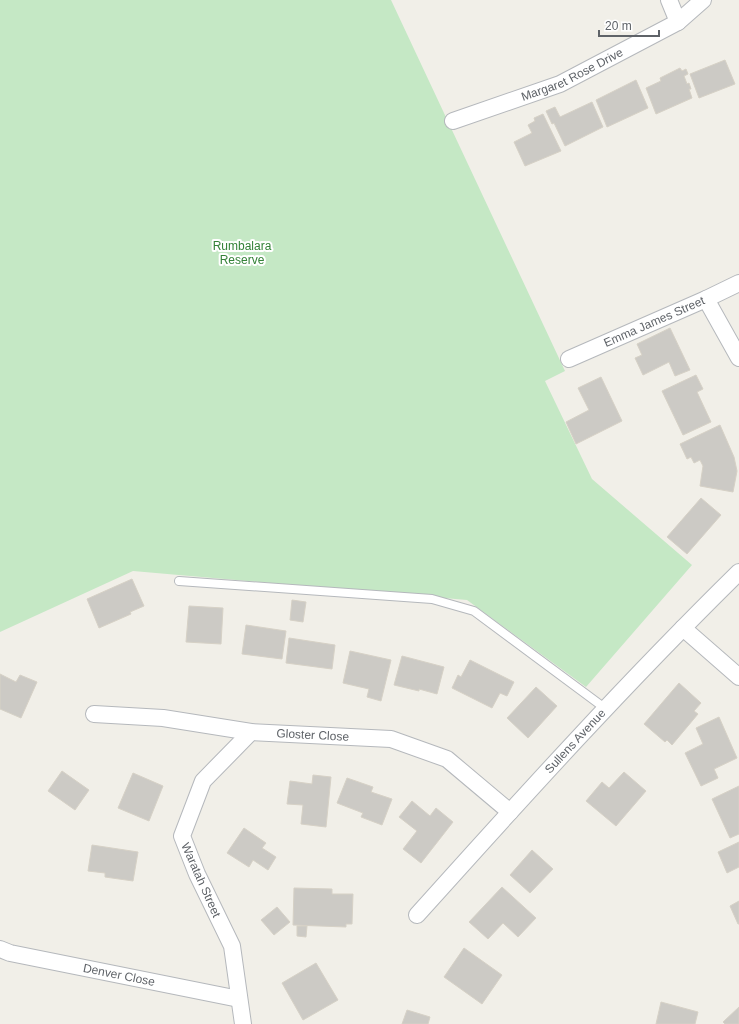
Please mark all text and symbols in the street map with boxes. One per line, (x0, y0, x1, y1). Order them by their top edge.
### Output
scale bar (599, 12, 659, 38)
text: 20 m (605, 19, 632, 33)
street label: Margaret Rose Drive (519, 45, 626, 104)
park label: Rumbalara Reserve (213, 239, 272, 267)
street label: Emma James Street (602, 293, 707, 350)
street label: Sullens Avenue (542, 706, 609, 776)
street label: Gloster Close (276, 726, 350, 744)
street label: Waratah Street (178, 840, 224, 920)
street label: Denver Close (82, 961, 156, 989)

